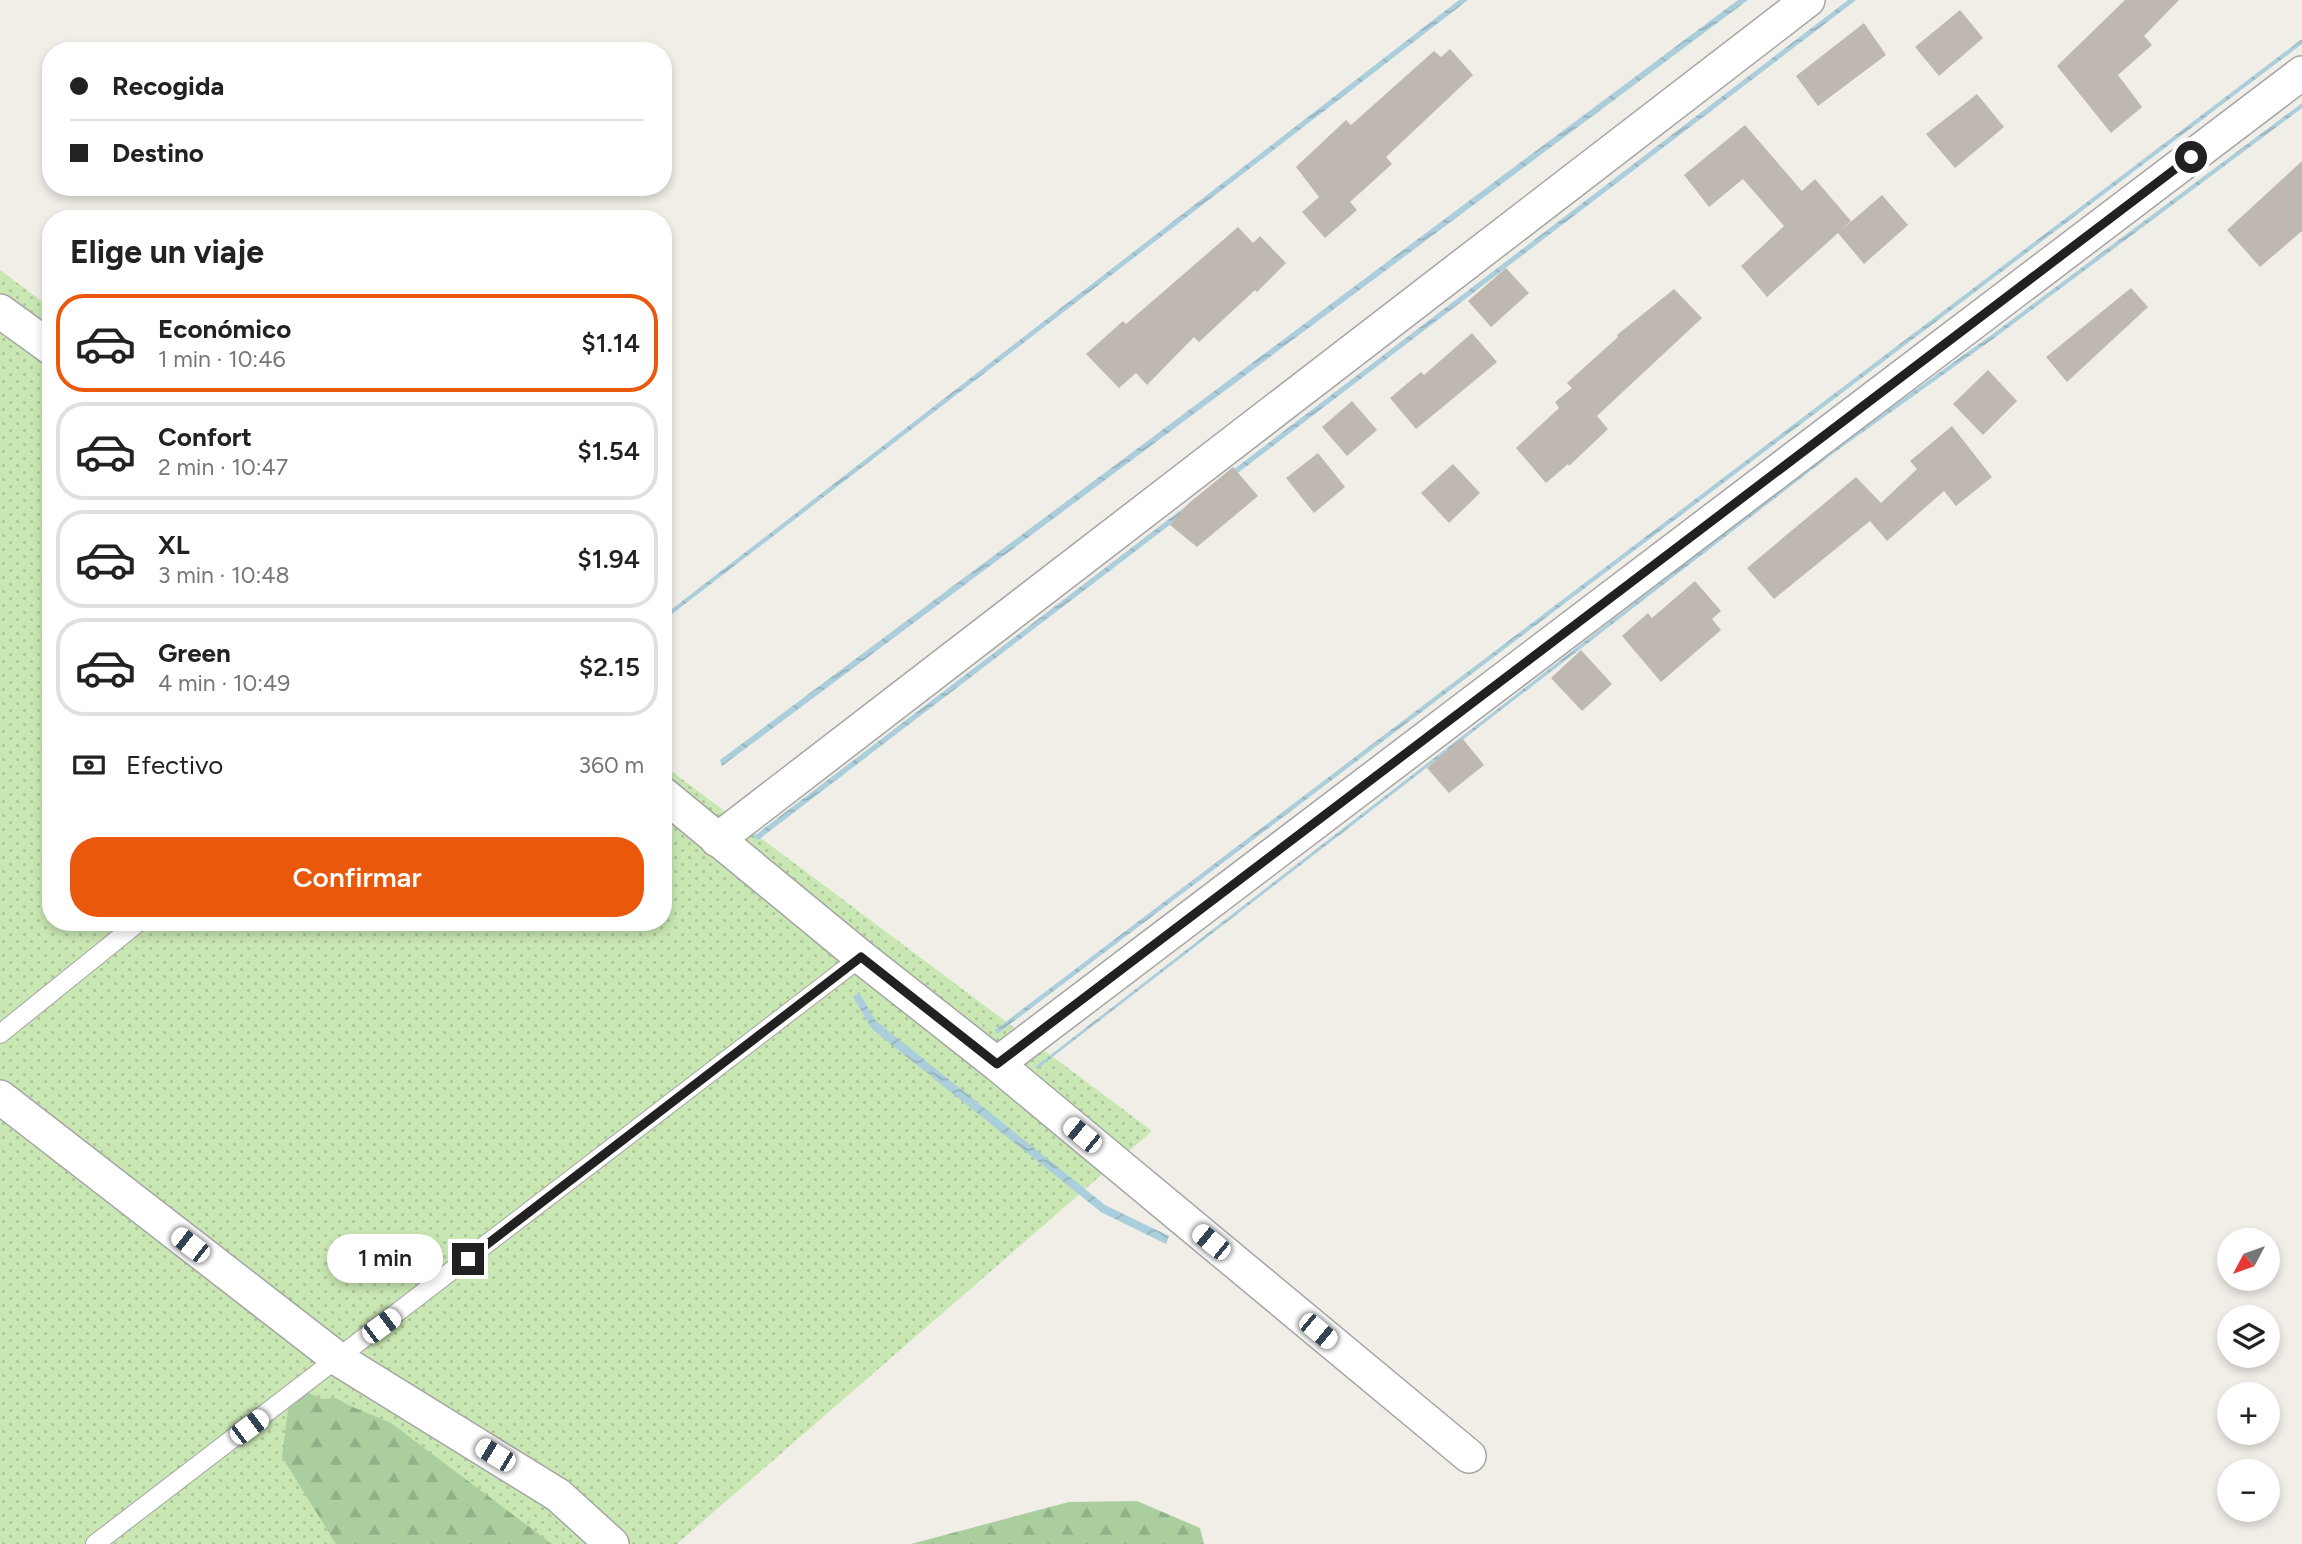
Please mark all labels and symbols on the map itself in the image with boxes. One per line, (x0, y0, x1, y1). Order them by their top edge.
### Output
route start (2175, 141, 2207, 173)
car (1060, 1114, 1105, 1156)
car (1189, 1221, 1234, 1263)
car (167, 1224, 214, 1266)
north arrow (2217, 1228, 2280, 1292)
callout: 1 min (328, 1234, 444, 1284)
route end (452, 1243, 484, 1275)
car (358, 1305, 405, 1347)
car (1296, 1309, 1341, 1353)
car (226, 1406, 273, 1448)
car (472, 1435, 519, 1475)

